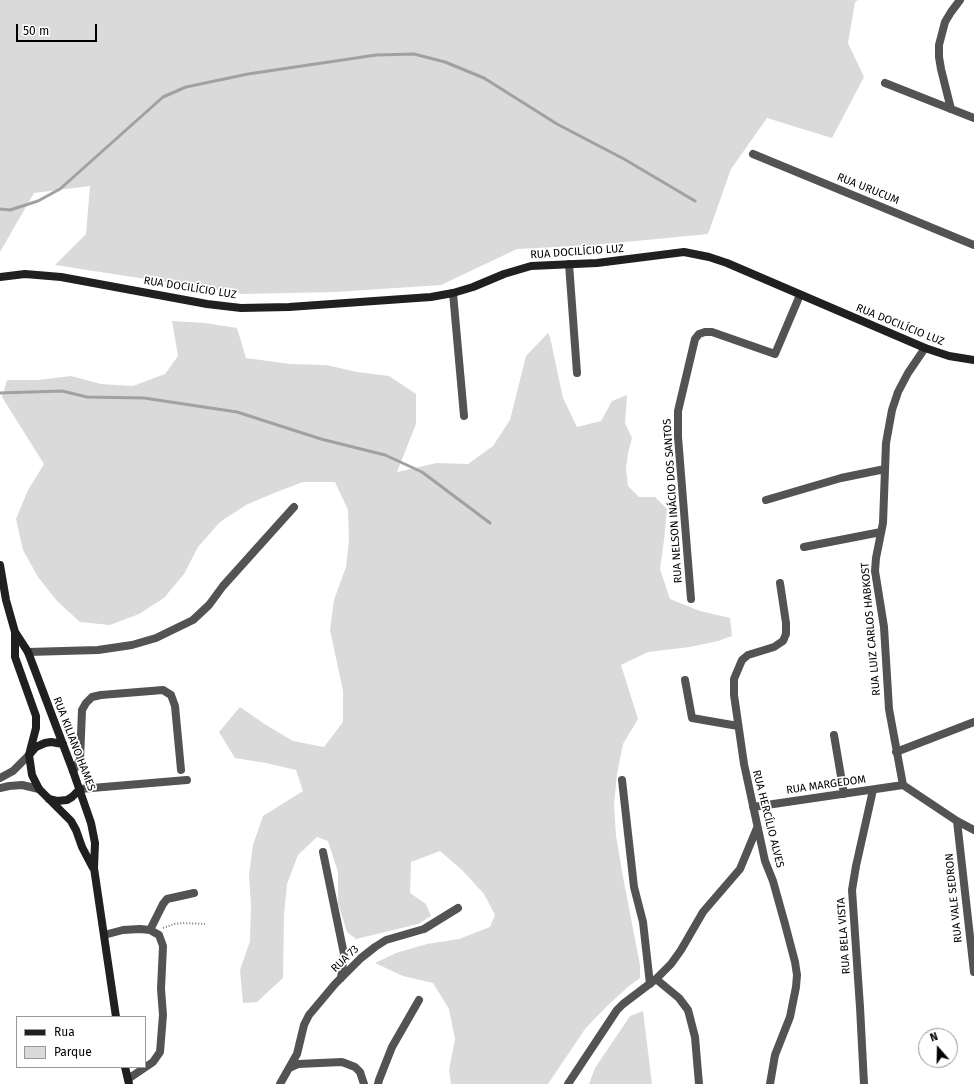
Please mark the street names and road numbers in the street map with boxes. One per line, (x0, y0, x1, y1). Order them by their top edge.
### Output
street label: RUA URUCUM (835, 171, 901, 207)
street label: RUA DOCILÍCIO LUZ (530, 242, 624, 262)
street label: RUA DOCILÍCIO LUZ (143, 274, 237, 302)
street label: RUA DOCILÍCIO LUZ (854, 301, 946, 349)
street label: RUA NELSON INÁCIO DOS SANTOS (661, 418, 685, 584)
street label: RUA LUIZ CARLOS HABKOST (859, 562, 883, 696)
street label: RUA KILIANO HAMES (50, 695, 98, 793)
street label: RUA HERCÍLIO ALVES (749, 769, 787, 869)
street label: RUA MARGEDOM (785, 773, 867, 797)
street label: RUA VALE SEDRON (943, 852, 965, 944)
street label: RUA BELA VISTA (835, 897, 853, 975)
street label: RUA 73 (328, 943, 362, 975)

